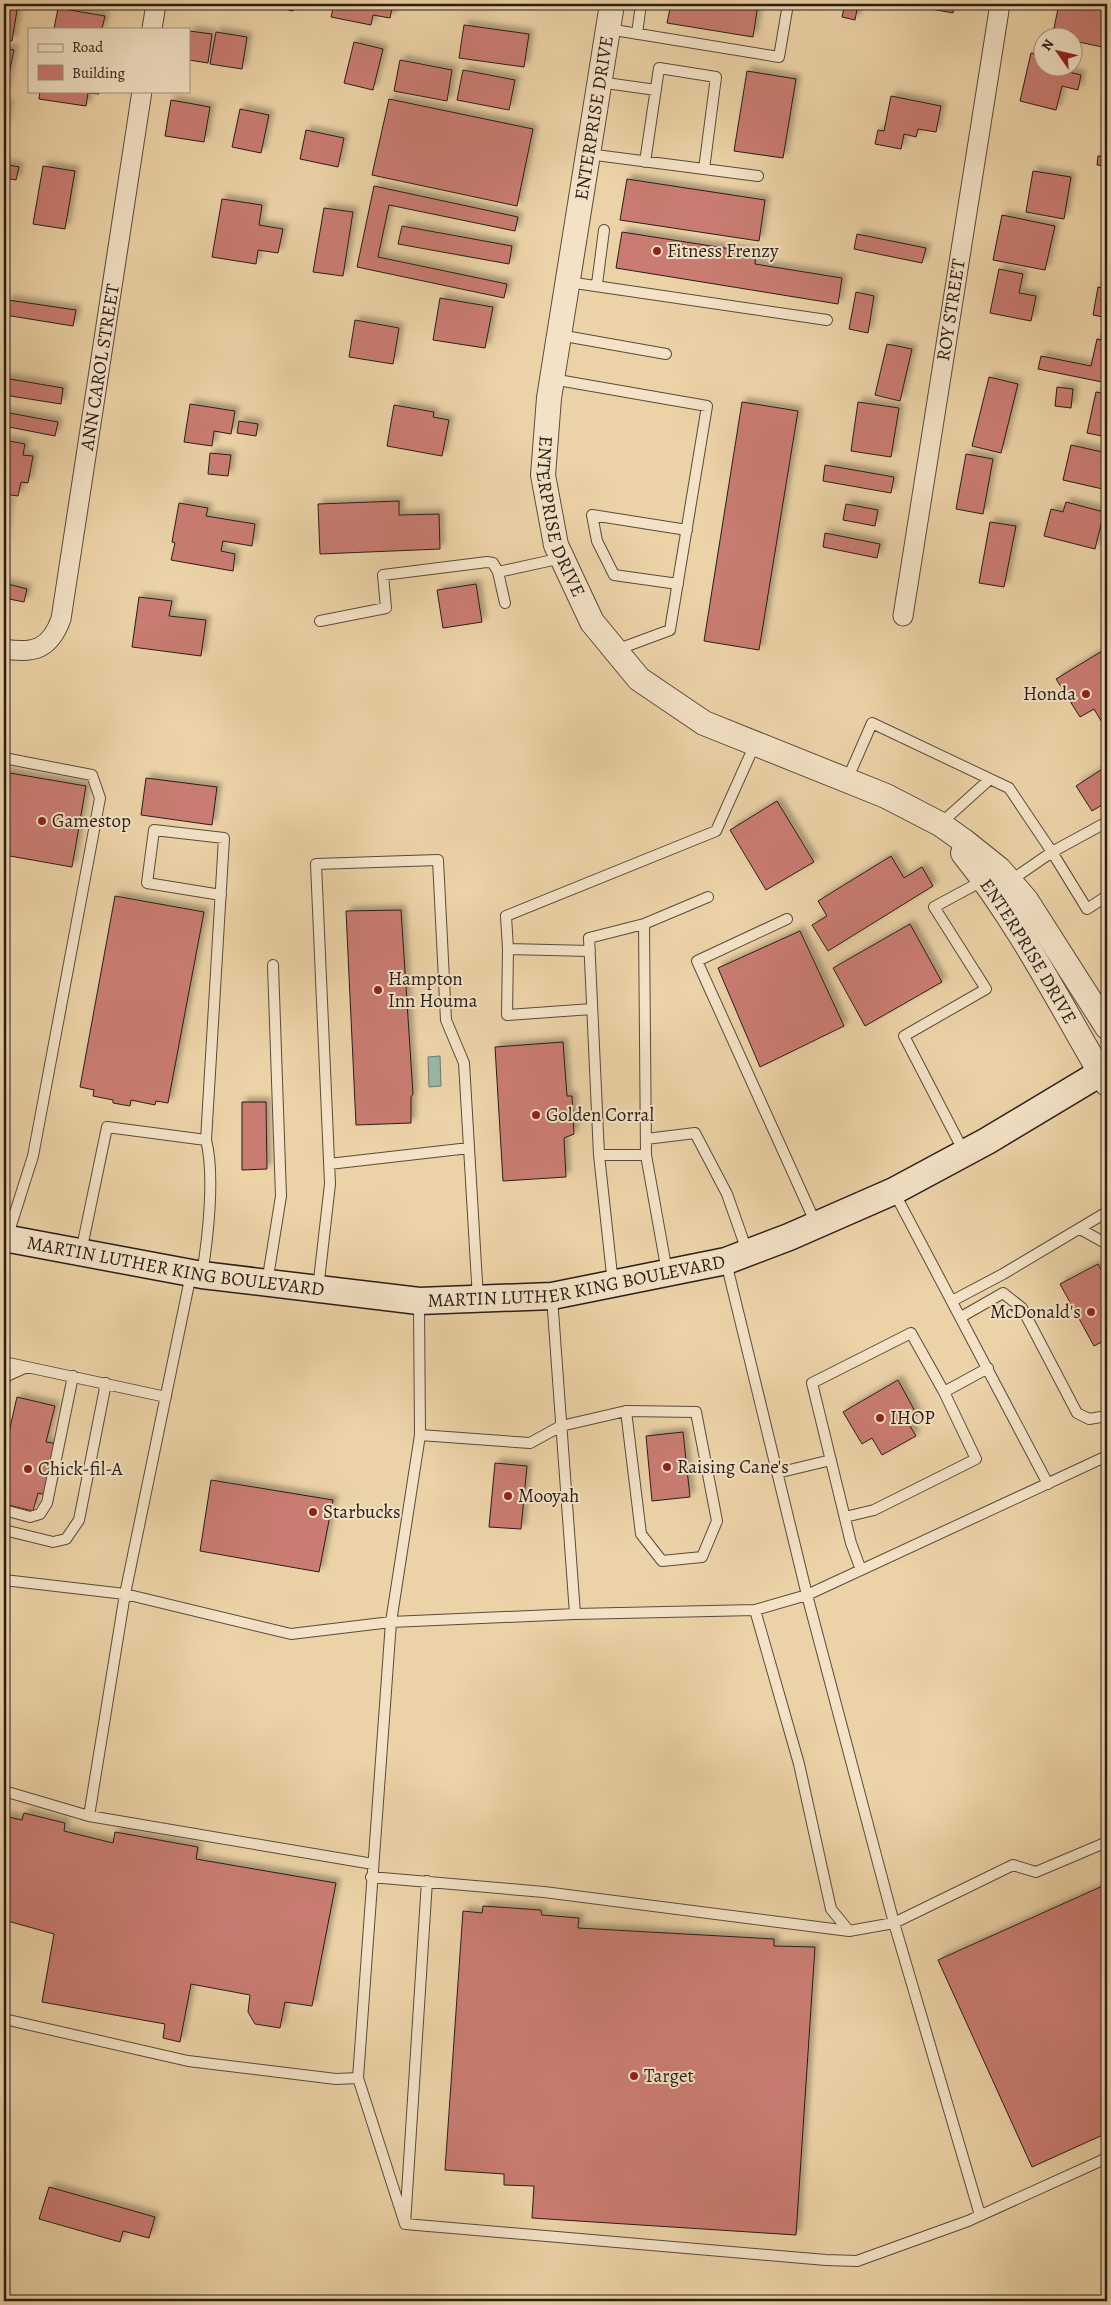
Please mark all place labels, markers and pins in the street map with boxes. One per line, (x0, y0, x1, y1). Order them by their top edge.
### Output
place label: Fitness Frenzy (667, 238, 779, 264)
marker: Fitness Frenzy (651, 245, 663, 257)
place label: Honda (1023, 681, 1076, 707)
marker: Honda (1080, 688, 1092, 700)
place label: Gamestop (52, 808, 131, 834)
marker: Gamestop (36, 815, 48, 827)
place label: Hampton Inn Houma (388, 966, 478, 1014)
marker: Hampton Inn Houma (372, 984, 384, 996)
place label: Golden Corral (546, 1102, 654, 1128)
marker: Golden Corral (530, 1109, 542, 1121)
place label: McDonald's (990, 1299, 1081, 1325)
marker: McDonald's (1085, 1306, 1097, 1318)
place label: IHOP (890, 1405, 935, 1431)
marker: IHOP (874, 1412, 886, 1424)
place label: Raising Cane's (677, 1454, 789, 1480)
place label: Chick-fil-A (38, 1456, 124, 1482)
marker: Raising Cane's (661, 1461, 673, 1473)
marker: Chick-fil-A (22, 1463, 34, 1475)
place label: Mooyah (518, 1483, 580, 1509)
marker: Mooyah (502, 1490, 514, 1502)
place label: Starbucks (323, 1499, 401, 1525)
marker: Starbucks (307, 1506, 319, 1518)
place label: Target (644, 2063, 694, 2089)
marker: Target (628, 2070, 640, 2082)

